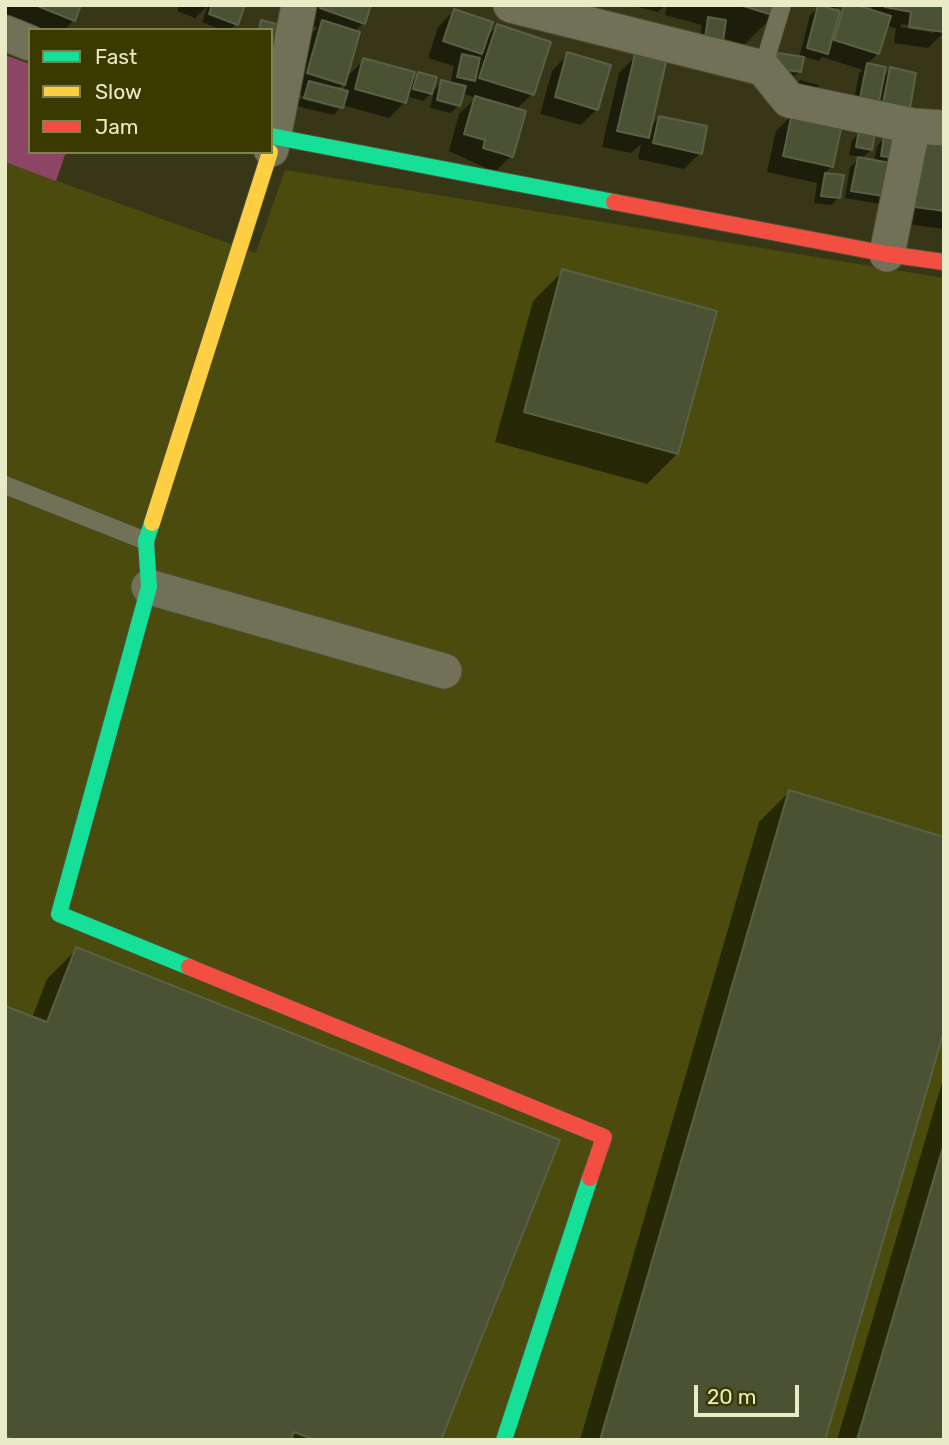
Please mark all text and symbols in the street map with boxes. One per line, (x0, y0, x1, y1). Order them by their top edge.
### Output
legend (28, 28, 273, 154)
text: Fast (95, 44, 137, 69)
text: Slow (95, 79, 142, 104)
text: Jam (95, 114, 139, 139)
scale bar (697, 1372, 802, 1416)
text: 20 m (707, 1384, 756, 1409)

